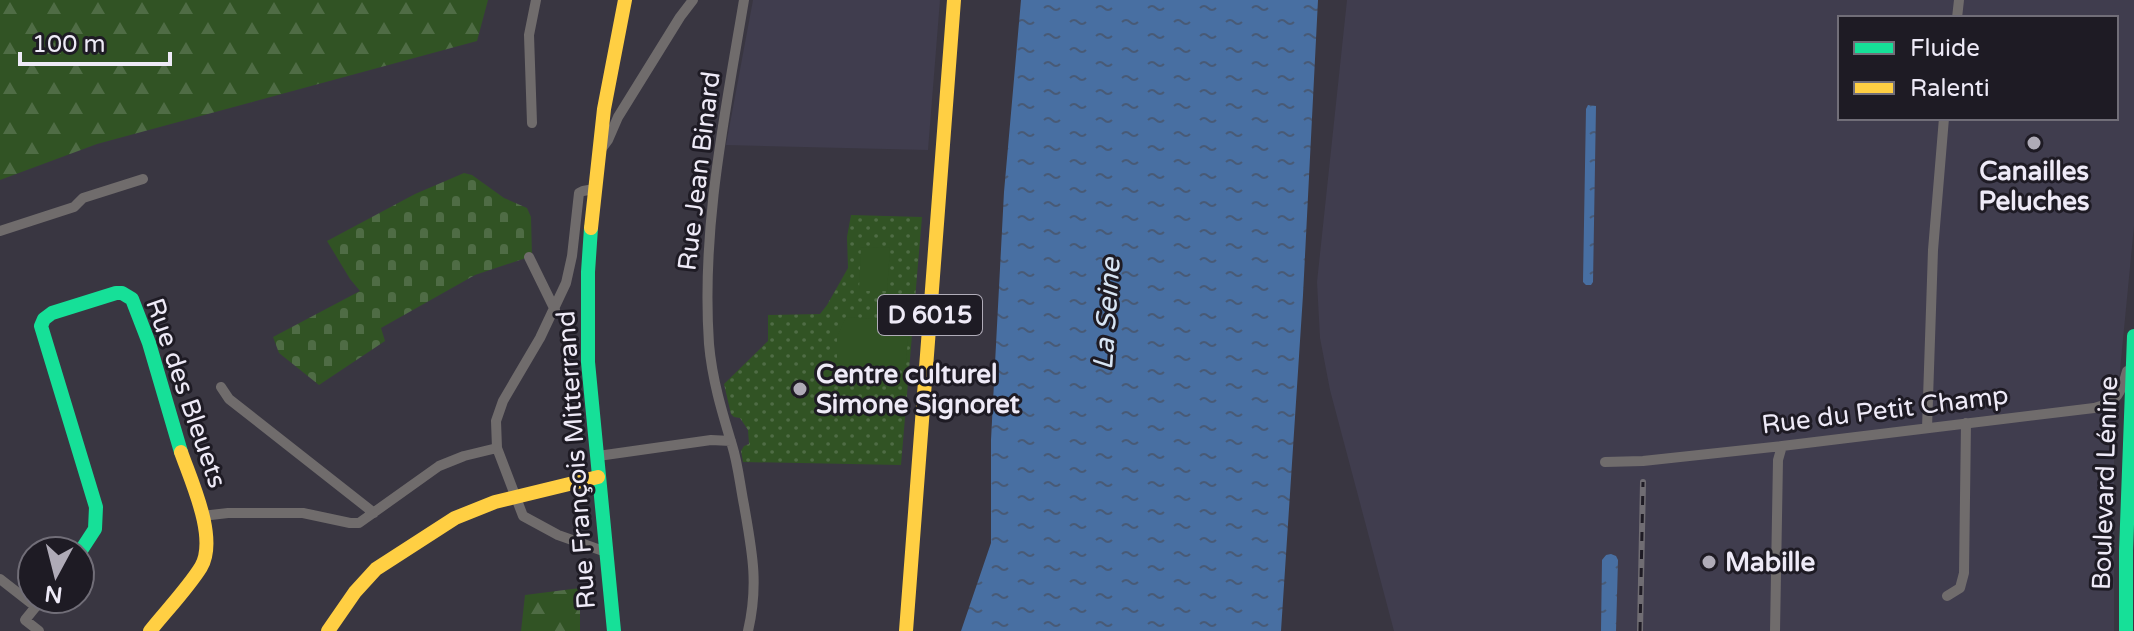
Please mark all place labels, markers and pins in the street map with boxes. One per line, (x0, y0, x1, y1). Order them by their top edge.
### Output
marker: Canailles Peluches (2025, 134, 2043, 152)
place label: Canailles Peluches (1978, 156, 2090, 217)
place label: Centre culturel Simone Signoret (816, 359, 1020, 420)
marker: Centre culturel Simone Signoret (791, 380, 809, 398)
place label: Mabille (1725, 547, 1816, 578)
marker: Mabille (1700, 553, 1718, 571)

